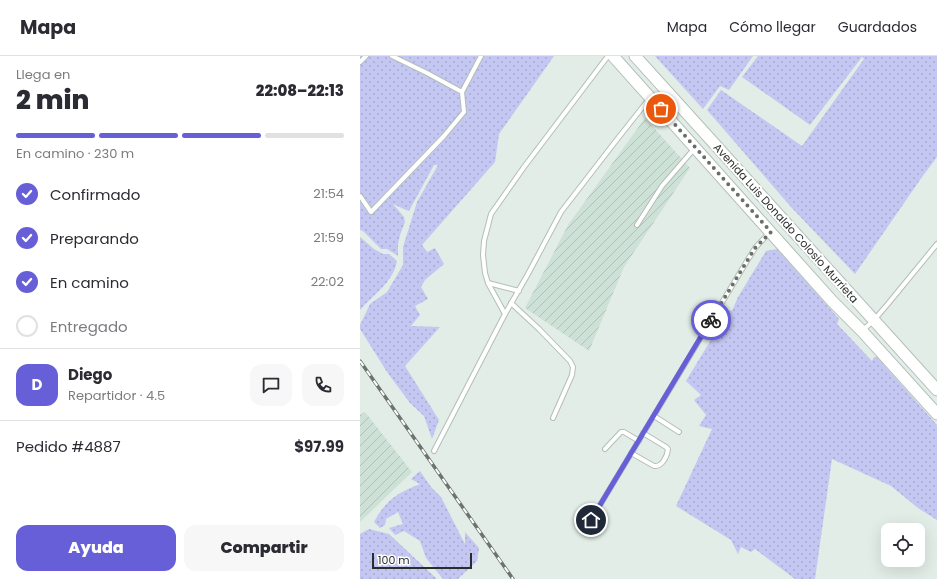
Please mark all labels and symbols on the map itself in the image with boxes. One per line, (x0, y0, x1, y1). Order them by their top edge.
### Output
pin (644, 92, 678, 126)
street label: Avenida Luis Donaldo Colosio Murrieta (710, 140, 862, 306)
courier (691, 300, 731, 340)
pin (574, 503, 608, 537)
scale bar (372, 551, 472, 570)

